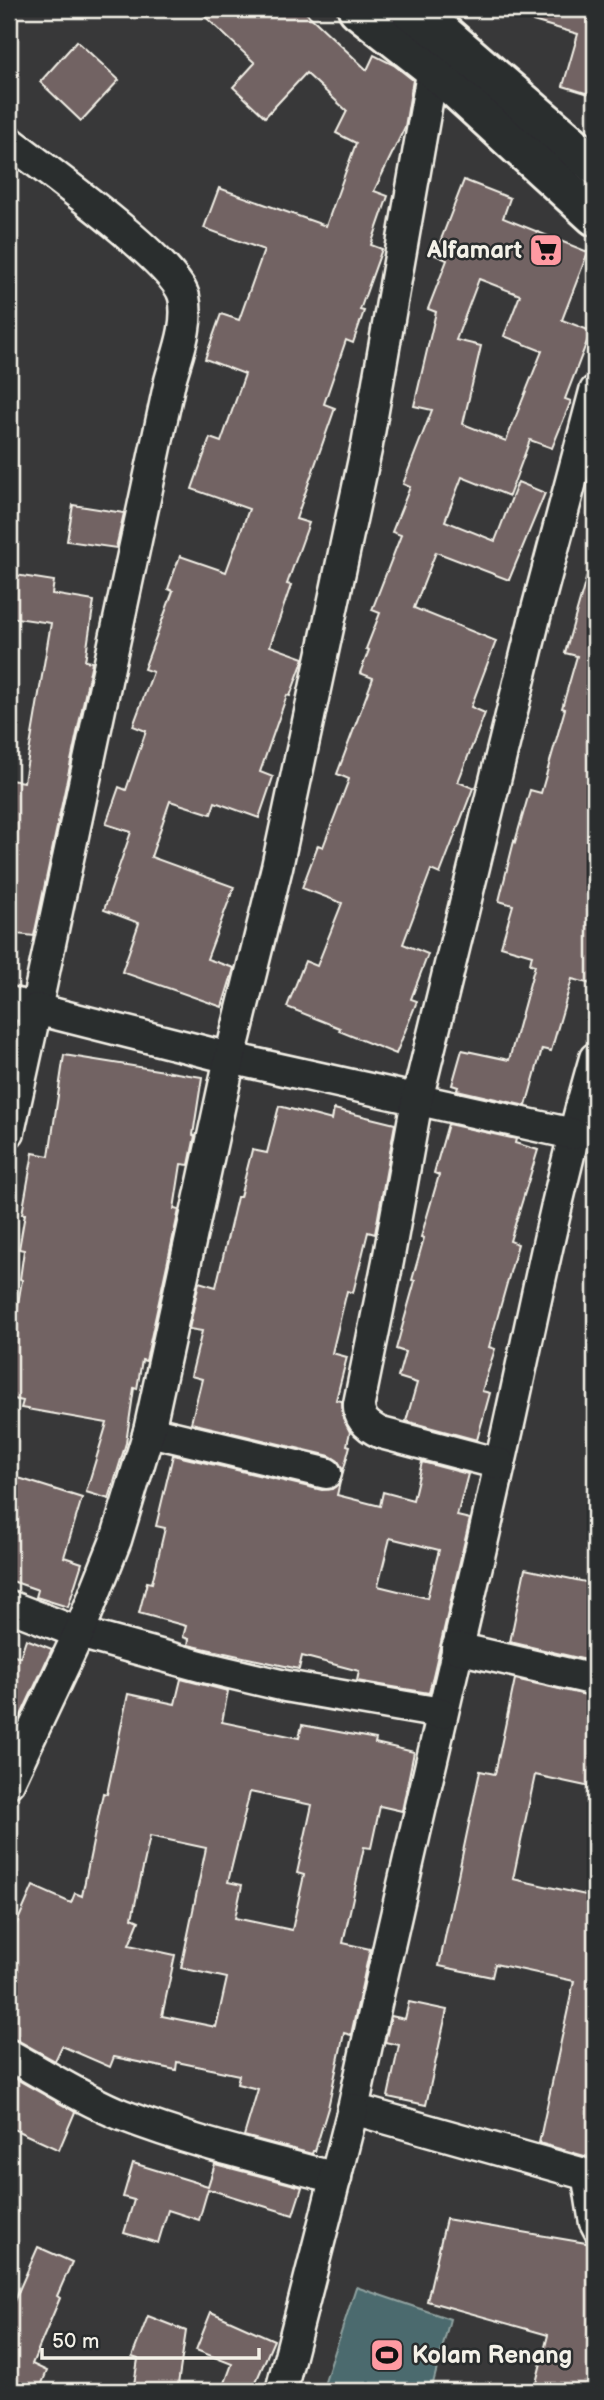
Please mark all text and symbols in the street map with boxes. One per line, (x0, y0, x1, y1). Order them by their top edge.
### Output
supermarket icon: Alfamart (527, 231, 565, 269)
place label: Alfamart (426, 236, 522, 265)
scale bar (42, 2316, 259, 2360)
text: 50 m (52, 2329, 99, 2354)
sports icon: Kolam Renang (368, 2336, 406, 2374)
place label: Kolam Renang (412, 2341, 572, 2370)

